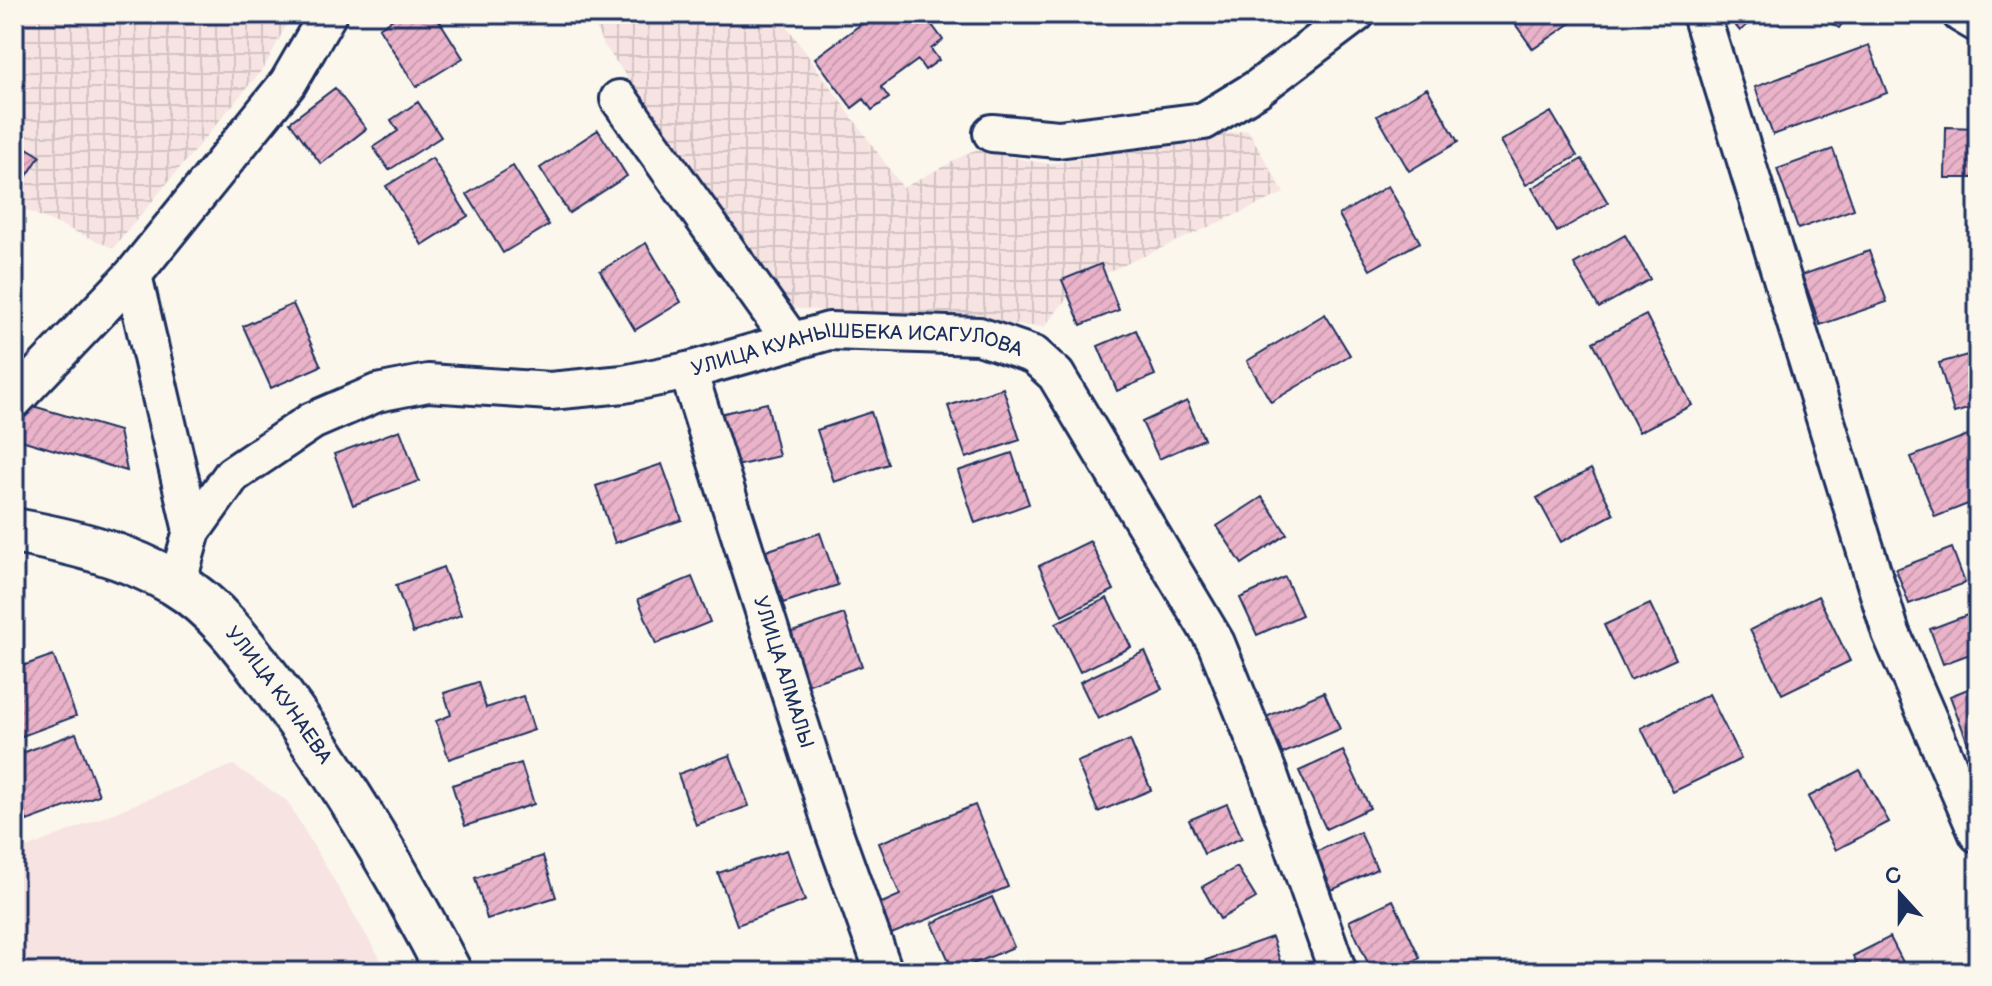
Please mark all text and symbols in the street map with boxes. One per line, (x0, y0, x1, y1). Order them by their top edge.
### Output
street label: УЛИЦА КУАНЫШБЕКА ИСАГУЛОВА (689, 319, 1026, 381)
street label: УЛИЦА АЛМАЛЫ (748, 593, 819, 751)
street label: УЛИЦА КУНАЕВА (220, 622, 337, 769)
north arrow (1860, 854, 1940, 934)
text: С (1881, 861, 1905, 892)

